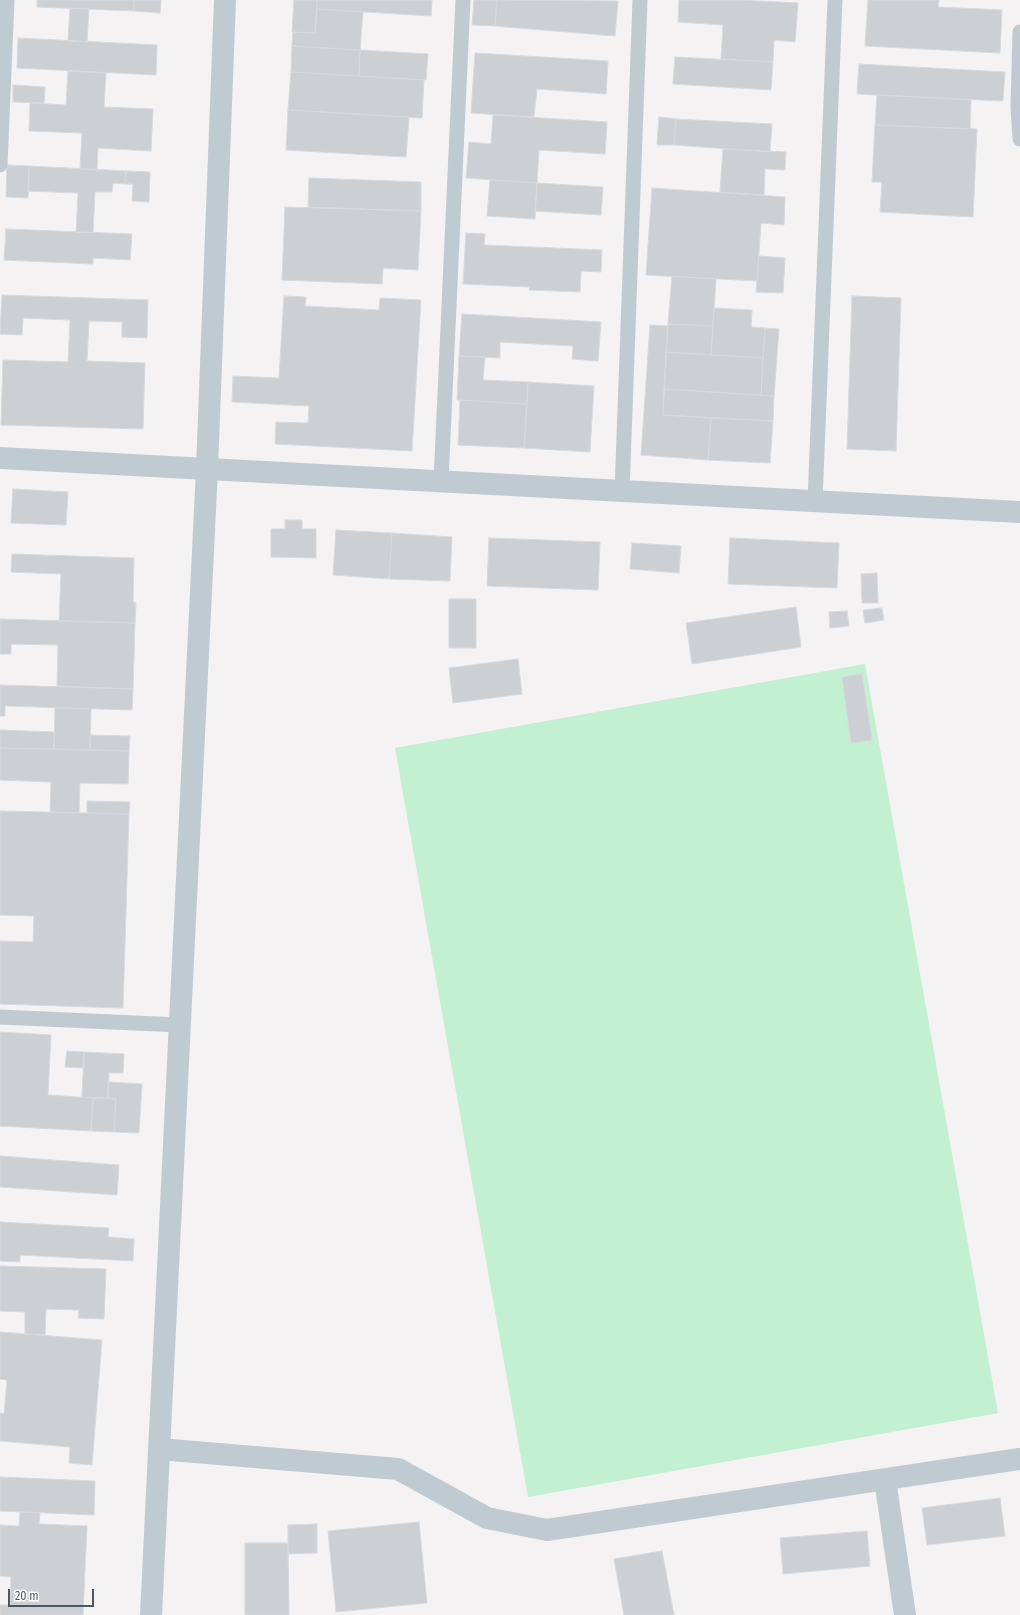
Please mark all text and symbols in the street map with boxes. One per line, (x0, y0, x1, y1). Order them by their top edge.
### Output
scale bar (10, 1581, 96, 1607)
text: 20 m (15, 1589, 39, 1603)

